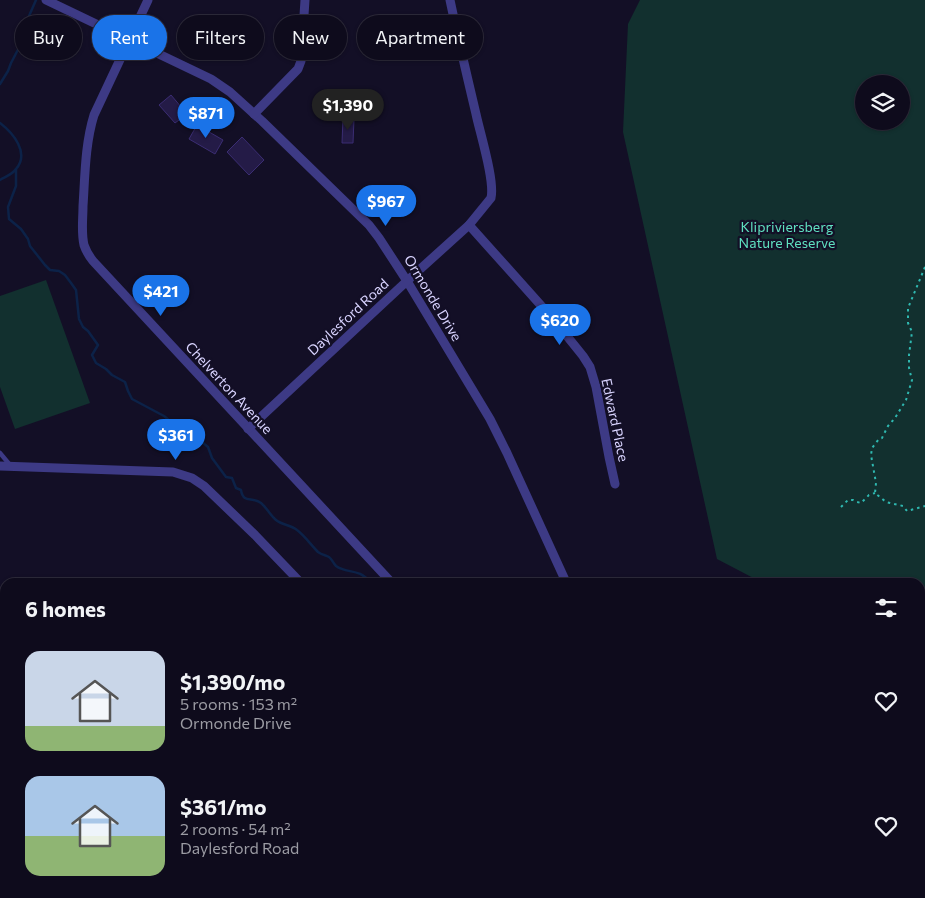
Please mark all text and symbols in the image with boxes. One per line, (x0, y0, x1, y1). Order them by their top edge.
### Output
chip: Buy (15, 15, 82, 60)
chip: Rent (92, 15, 167, 60)
chip: Filters (177, 15, 264, 60)
chip: New (274, 15, 347, 60)
chip: Apartment (357, 15, 483, 60)
map controls (855, 75, 910, 130)
button: layers (855, 75, 910, 130)
pin: $1,390 (307, 88, 389, 131)
text: $1,390 (323, 95, 373, 114)
pin: $871 (176, 96, 236, 139)
text: $871 (189, 103, 223, 122)
pin: $967 (356, 184, 416, 227)
text: $967 (367, 191, 405, 210)
park label: Klipriviersberg Nature Reserve (739, 218, 835, 251)
street label: Ormonde Drive (401, 252, 466, 344)
pin: $421 (131, 274, 191, 317)
street label: Daylesford Road (304, 275, 392, 358)
text: $421 (143, 281, 179, 300)
pin: $620 (530, 304, 590, 346)
text: $620 (541, 310, 579, 329)
street label: Chelverton Avenue (182, 338, 276, 437)
street label: Edward Place (598, 377, 633, 463)
pin: $361 (146, 418, 206, 461)
text: $361 (158, 425, 194, 444)
icon: filters (872, 594, 900, 622)
text: 6 homes (25, 596, 106, 621)
text: $1,390/mo (180, 669, 285, 694)
icon: home (65, 671, 125, 731)
icon: heart (872, 687, 900, 715)
text: 5 rooms · 153 m² (180, 694, 297, 713)
text: Ormonde Drive (180, 713, 292, 732)
text: $361/mo (180, 794, 266, 819)
icon: home (65, 796, 125, 856)
icon: heart (872, 812, 900, 840)
text: 2 rooms · 54 m² (180, 819, 291, 838)
text: Daylesford Road (180, 838, 299, 857)

